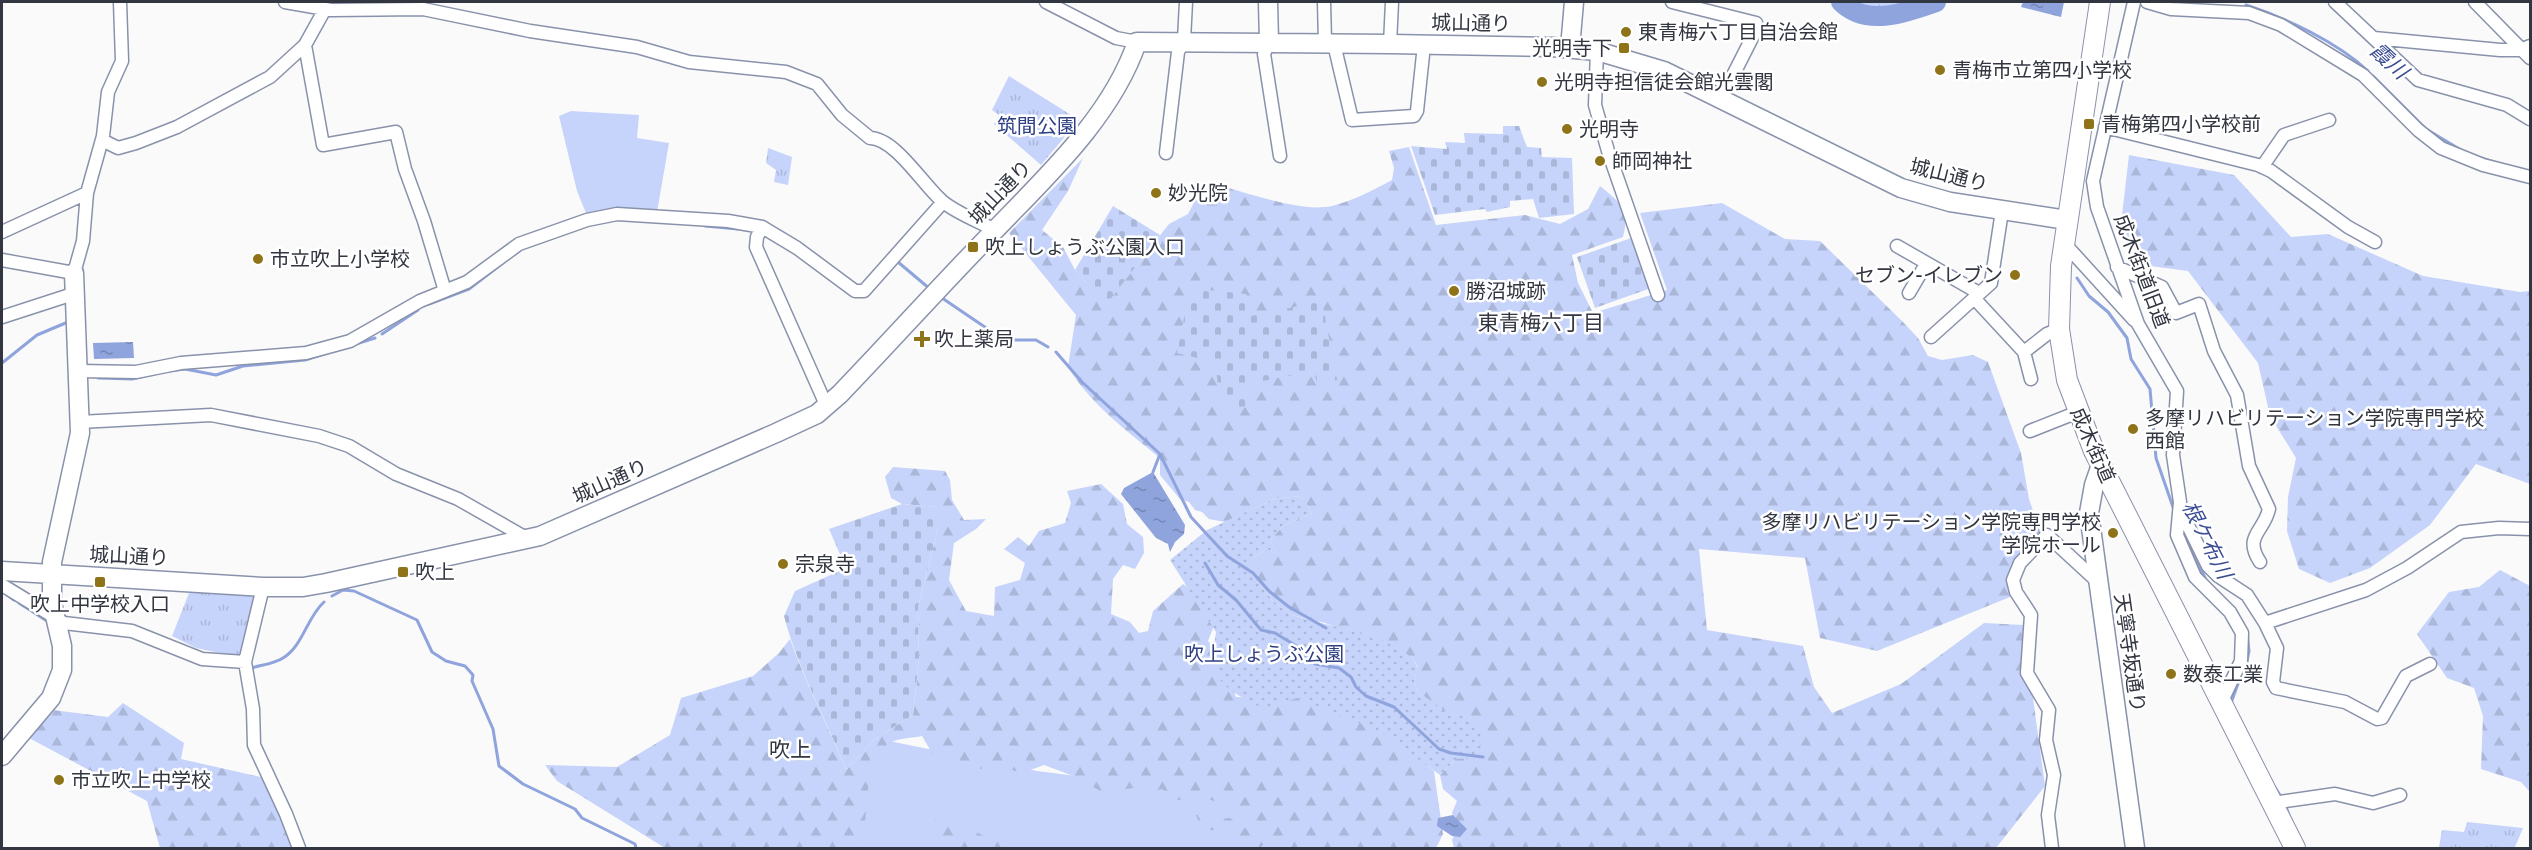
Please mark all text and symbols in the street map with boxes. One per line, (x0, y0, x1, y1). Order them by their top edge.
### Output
street label: 城山通り (1431, 8, 1511, 37)
place label: 東青梅六丁目自治会館 (1638, 18, 1838, 45)
marker: 東青梅六丁目自治会館 (1619, 25, 1633, 39)
place label: 光明寺下 (1532, 34, 1612, 61)
water label: 霞川 (2365, 36, 2416, 86)
marker: 光明寺下 (1617, 41, 1631, 55)
place label: 青梅市立第四小学校 (1952, 56, 2132, 83)
marker: 青梅市立第四小学校 (1933, 63, 1947, 77)
place label: 光明寺担信徒会館光雲閣 (1554, 68, 1774, 95)
marker: 光明寺担信徒会館光雲閣 (1535, 75, 1549, 89)
place label: 青梅第四小学校前 (2101, 110, 2261, 137)
park label: 筑間公園 (997, 112, 1077, 139)
place label: 光明寺 (1579, 115, 1639, 142)
marker: 青梅第四小学校前 (2082, 117, 2096, 131)
marker: 光明寺 (1560, 122, 1574, 136)
place label: 師岡神社 (1612, 147, 1692, 174)
street label: 城山通り (1907, 152, 1991, 197)
street label: 城山通り (962, 154, 1037, 230)
marker: 師岡神社 (1593, 154, 1607, 168)
place label: 妙光院 (1168, 179, 1228, 206)
marker: 妙光院 (1149, 186, 1163, 200)
street label: 成木街道旧道 (2108, 210, 2177, 332)
place label: 吹上しょうぶ公園入口 (985, 233, 1185, 260)
marker: 吹上しょうぶ公園入口 (966, 240, 980, 254)
place label: 市立吹上小学校 (270, 245, 410, 272)
marker: 市立吹上小学校 (251, 252, 265, 266)
place label: セブン-イレブン (1855, 261, 2003, 288)
marker: セブン-イレブン (2008, 268, 2022, 282)
place label: 勝沼城跡 (1466, 277, 1546, 304)
marker: 勝沼城跡 (1447, 284, 1461, 298)
district label: 東青梅六丁目 (1478, 308, 1604, 336)
place label: 吹上薬局 (934, 325, 1014, 352)
marker: 吹上薬局 (915, 332, 929, 346)
street label: 成木街道 (2065, 403, 2122, 487)
place label: 多摩リハビリテーション学院専門学校 西館 (2145, 404, 2485, 454)
marker: 多摩リハビリテーション学院専門学校 西館 (2126, 422, 2140, 436)
street label: 城山通り (568, 452, 652, 509)
water label: 根ケ布川 (2176, 496, 2240, 585)
place label: 多摩リハビリテーション学院専門学校 学院ホール (1761, 508, 2101, 558)
marker: 多摩リハビリテーション学院専門学校 学院ホール (2106, 526, 2120, 540)
street label: 城山通り (88, 540, 170, 571)
place label: 宗泉寺 (795, 550, 855, 577)
marker: 宗泉寺 (776, 557, 790, 571)
place label: 吹上 (415, 558, 455, 585)
marker: 吹上 (396, 565, 410, 579)
marker: 吹上中学校入口 (93, 575, 107, 589)
place label: 吹上中学校入口 (30, 590, 170, 617)
street label: 天寧寺坂通り (2109, 592, 2152, 714)
park label: 吹上しょうぶ公園 (1184, 640, 1344, 667)
place label: 数泰工業 (2183, 660, 2263, 687)
marker: 数泰工業 (2164, 667, 2178, 681)
district label: 吹上 (769, 735, 811, 763)
place label: 市立吹上中学校 (71, 766, 211, 793)
marker: 市立吹上中学校 (52, 773, 66, 787)

